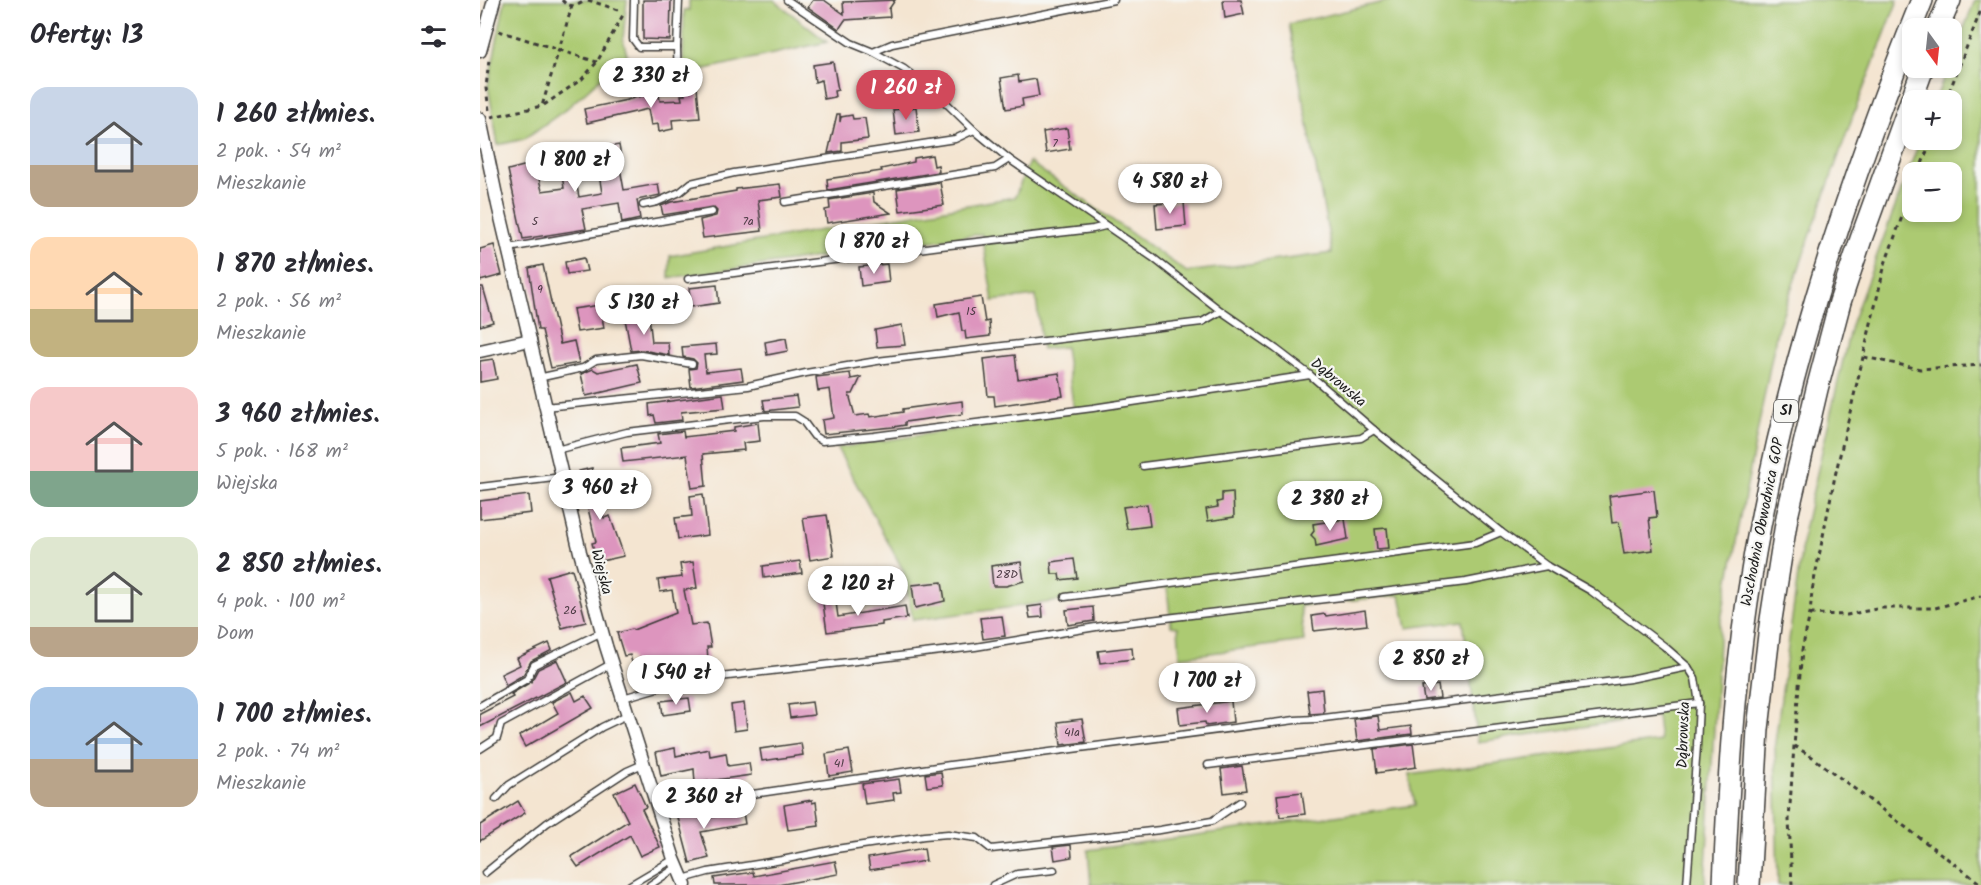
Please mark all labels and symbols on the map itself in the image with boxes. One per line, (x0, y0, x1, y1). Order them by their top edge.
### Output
north arrow (1902, 18, 1962, 78)
pin: 2 330 zł (589, 58, 713, 109)
pin: 1 260 zł (844, 70, 968, 121)
house number: 7 (1052, 134, 1058, 153)
pin: 1 800 zł (513, 142, 637, 193)
pin: 4 580 zł (1108, 164, 1232, 215)
house number: 5 (532, 212, 540, 231)
house number: 7a (742, 212, 754, 231)
pin: 1 870 zł (812, 224, 936, 275)
house number: 9 (537, 280, 543, 299)
pin: 5 130 zł (582, 285, 706, 336)
house number: 15 (966, 302, 978, 321)
street label: Dąbrowska (1305, 352, 1371, 414)
road number: S1 (1774, 400, 1798, 422)
street label: Wschodnia Obwodnica GOP (1735, 435, 1791, 608)
pin: 3 960 zł (538, 470, 662, 521)
pin: 2 380 zł (1268, 481, 1392, 532)
street label: Wiejska (583, 547, 619, 597)
house number: 28D (996, 565, 1018, 584)
pin: 2 120 zł (796, 566, 920, 617)
house number: 26 (563, 601, 577, 620)
pin: 2 850 zł (1369, 641, 1493, 692)
pin: 1 540 zł (614, 655, 738, 706)
pin: 1 700 zł (1145, 663, 1269, 714)
street label: Dąbrowska (1671, 701, 1697, 769)
house number: 41a (1064, 723, 1080, 742)
house number: 41 (834, 754, 844, 773)
pin: 2 360 zł (642, 779, 766, 830)

